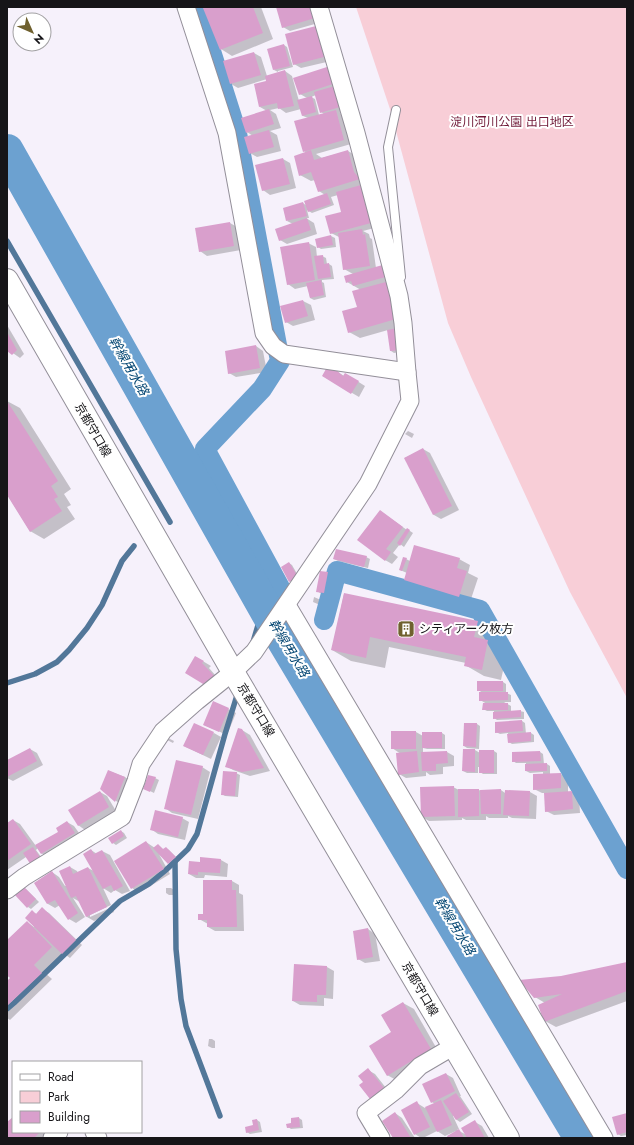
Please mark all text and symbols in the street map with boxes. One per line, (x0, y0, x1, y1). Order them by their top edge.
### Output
north arrow (12, 12, 52, 52)
text: N (30, 30, 48, 48)
park label: 淀川河川公園 出口地区 (450, 113, 574, 131)
water label: 幹線用水路 (105, 333, 154, 400)
street label: 京都守口線 (70, 400, 116, 460)
water label: 幹線用水路 (264, 615, 314, 682)
building icon: シティアーク枚方 (396, 619, 416, 639)
place label: シティアーク枚方 (419, 620, 514, 638)
street label: 京都守口線 (233, 680, 279, 740)
water label: 幹線用水路 (430, 893, 480, 960)
street label: 京都守口線 (397, 959, 443, 1019)
legend (12, 1061, 142, 1133)
text: Road (48, 1068, 74, 1086)
text: Park (48, 1088, 70, 1106)
text: Building (48, 1108, 90, 1126)

